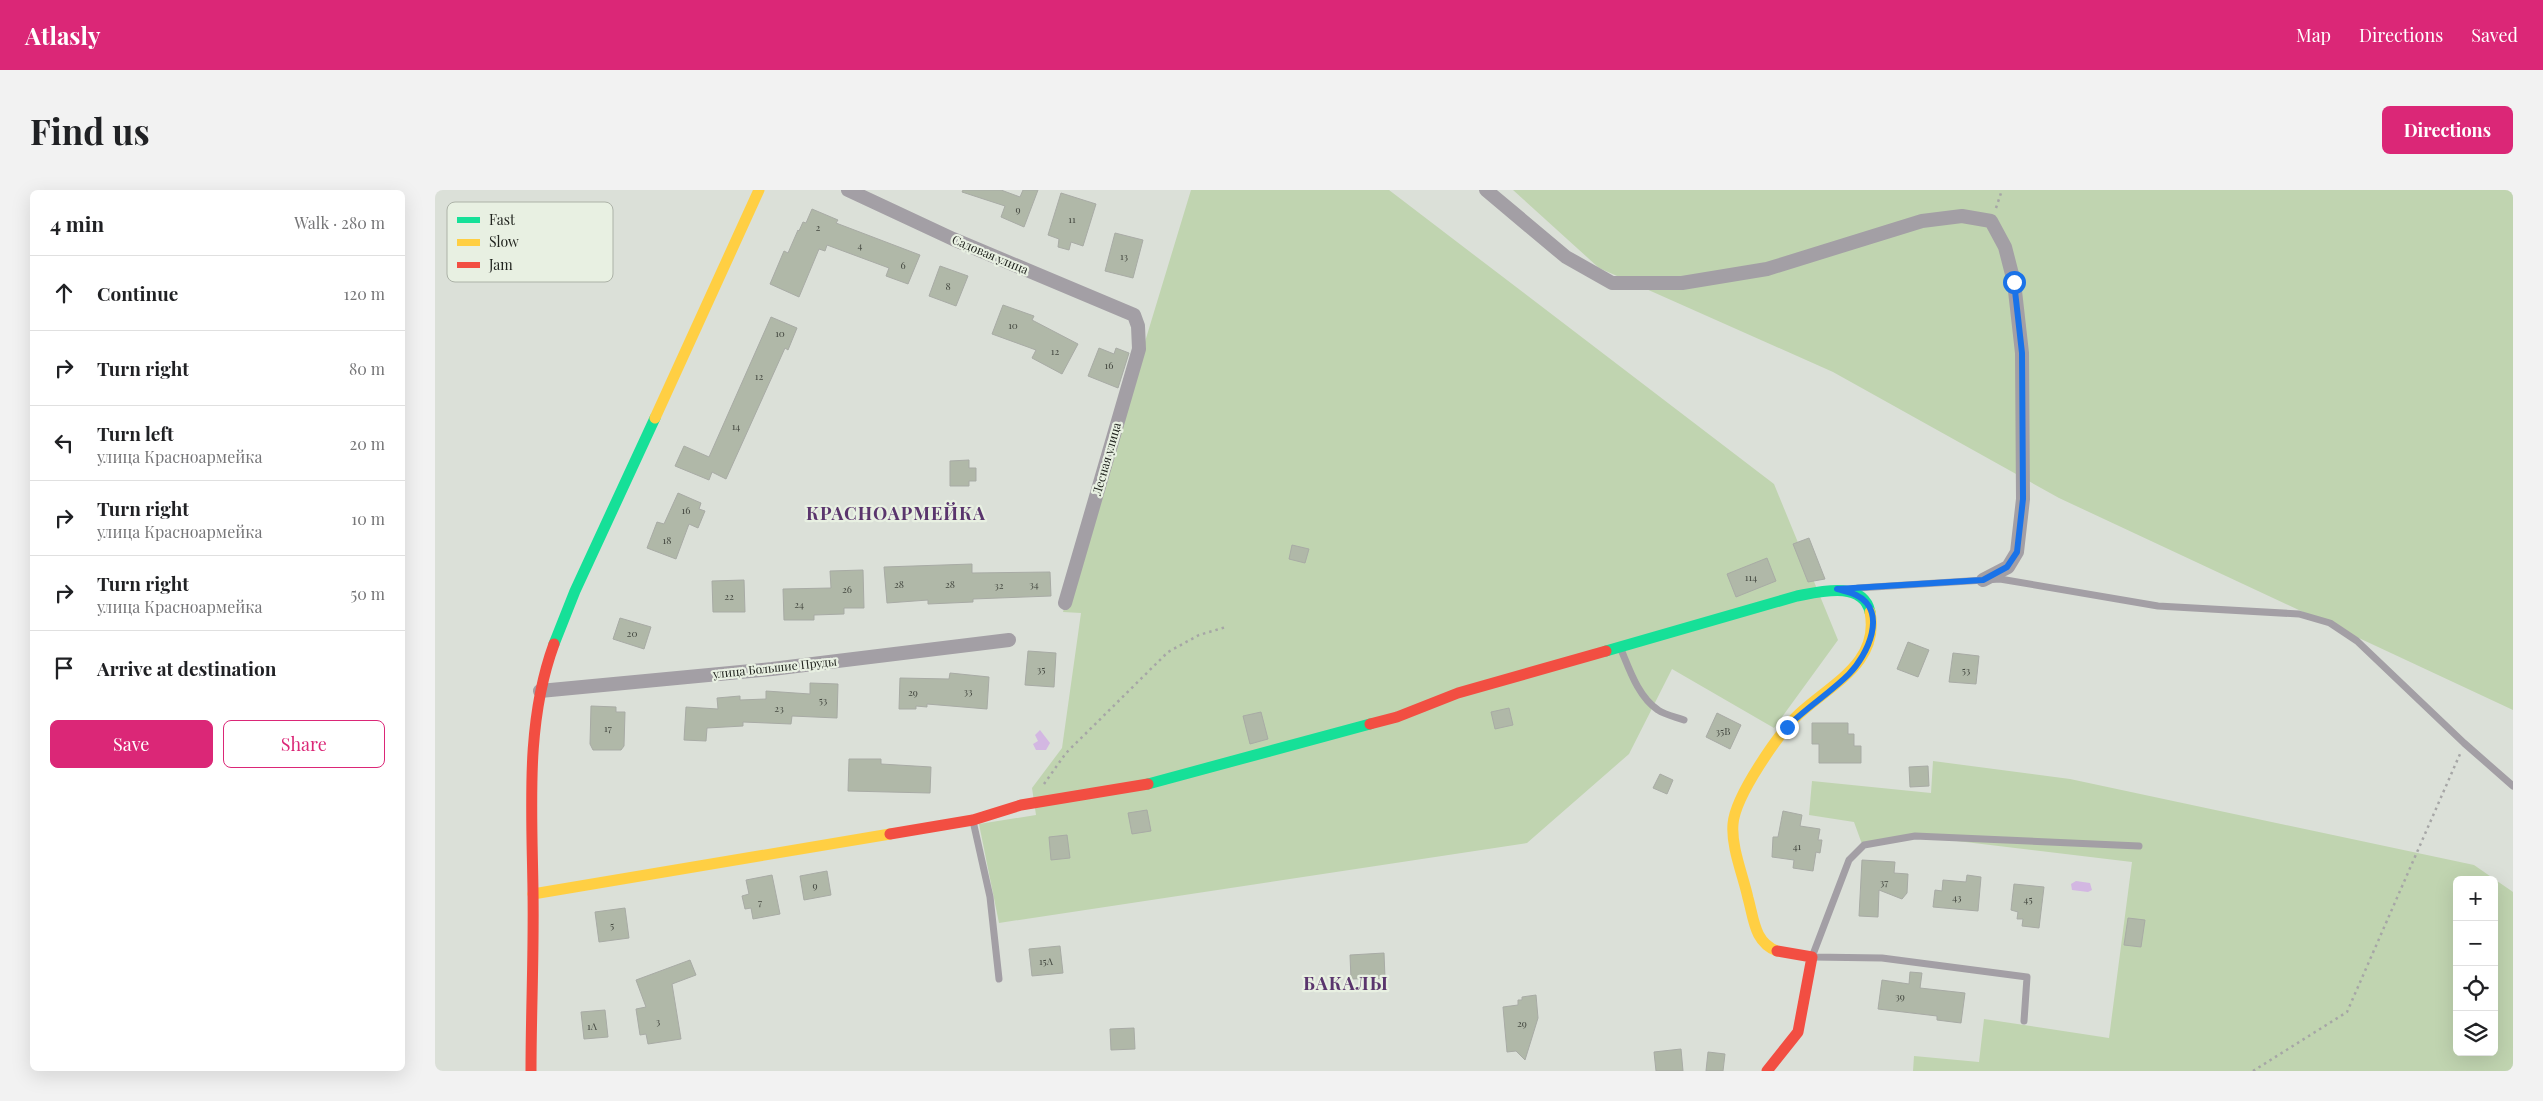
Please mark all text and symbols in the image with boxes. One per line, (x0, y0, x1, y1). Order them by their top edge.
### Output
text: Atlasly (25, 19, 100, 51)
text: Map (2296, 23, 2331, 47)
text: Directions (2359, 23, 2443, 47)
text: Saved (2471, 23, 2518, 47)
button: Directions (2382, 106, 2513, 154)
text: Find us (30, 107, 150, 154)
legend (447, 202, 613, 282)
house number: 9 (1015, 202, 1021, 216)
text: 4 min (50, 209, 104, 237)
text: Fast (489, 210, 516, 229)
text: Walk · 280 m (294, 212, 385, 233)
house number: 11 (1068, 212, 1076, 226)
house number: 2 (816, 220, 821, 234)
street label: Садовая улица (950, 231, 1031, 277)
text: Slow (489, 232, 519, 251)
house number: 4 (858, 238, 863, 252)
house number: 13 (1120, 249, 1129, 263)
text: Jam (488, 255, 513, 274)
house number: 6 (900, 258, 906, 272)
route start (2003, 271, 2026, 294)
icon: ahead (50, 279, 78, 307)
house number: 8 (945, 279, 951, 293)
text: Continue (97, 280, 178, 306)
text: 120 m (344, 283, 385, 304)
house number: 10 (1008, 318, 1018, 332)
house number: 10 (775, 326, 785, 340)
house number: 12 (1051, 344, 1059, 358)
icon: right (50, 354, 78, 382)
text: Turn right (97, 355, 189, 381)
text: 80 m (349, 358, 385, 379)
house number: 16 (1105, 358, 1113, 372)
house number: 12 (755, 369, 763, 383)
house number: 14 (732, 419, 740, 433)
text: Turn left (97, 420, 174, 446)
street label: Лесная улица (1088, 420, 1124, 498)
icon: left (50, 429, 78, 457)
text: 20 m (350, 433, 385, 454)
text: улица Красноармейка (97, 446, 262, 467)
text: Turn right (97, 495, 189, 521)
district label: КРАСНОАРМЕЙКА (806, 501, 986, 525)
house number: 16 (682, 503, 690, 517)
icon: right (50, 504, 78, 532)
text: 10 m (351, 508, 385, 529)
text: улица Красноармейка (97, 521, 262, 542)
house number: 18 (663, 533, 671, 547)
text: Turn right (97, 570, 189, 596)
house number: 114 (1745, 570, 1757, 584)
house number: 28 (894, 577, 904, 591)
house number: 28 (945, 577, 955, 591)
house number: 34 (1029, 577, 1039, 591)
house number: 32 (994, 578, 1004, 592)
icon: right (50, 579, 78, 607)
house number: 26 (842, 582, 852, 596)
text: 50 m (351, 583, 385, 604)
house number: 22 (724, 589, 734, 603)
text: улица Красноармейка (97, 596, 262, 617)
house number: 24 (794, 597, 804, 611)
house number: 20 (627, 626, 637, 640)
street label: улица Большие Пруды (711, 653, 838, 682)
icon: arrive (50, 654, 78, 682)
text: Arrive at destination (97, 655, 277, 681)
house number: 35 (1037, 662, 1045, 676)
house number: 53 (1962, 663, 1971, 677)
house number: 33 (963, 684, 973, 698)
house number: 29 (908, 685, 918, 699)
house number: 53 (819, 693, 828, 707)
house number: 23 (774, 701, 784, 715)
route end (1776, 716, 1799, 739)
button: Save (50, 720, 213, 768)
button: Share (223, 720, 385, 768)
house number: 17 (604, 721, 612, 735)
house number: 35В (1716, 724, 1730, 738)
house number: 41 (1793, 839, 1802, 853)
house number: 37 (1880, 875, 1888, 889)
map controls (2453, 876, 2498, 1056)
button: + (2453, 876, 2498, 921)
house number: 9 (812, 878, 818, 892)
house number: 43 (1952, 890, 1962, 904)
house number: 45 (2023, 892, 2033, 906)
house number: 7 (758, 895, 762, 909)
house number: 5 (610, 918, 614, 932)
button: − (2453, 921, 2498, 966)
house number: 15А (1039, 954, 1054, 968)
button: locate (2453, 966, 2498, 1011)
district label: БАКАЛЫ (1303, 971, 1389, 995)
house number: 39 (1895, 989, 1905, 1003)
button: layers (2453, 1011, 2498, 1056)
house number: 3 (656, 1014, 661, 1028)
house number: 29 (1517, 1016, 1527, 1030)
house number: 1А (587, 1019, 598, 1033)

